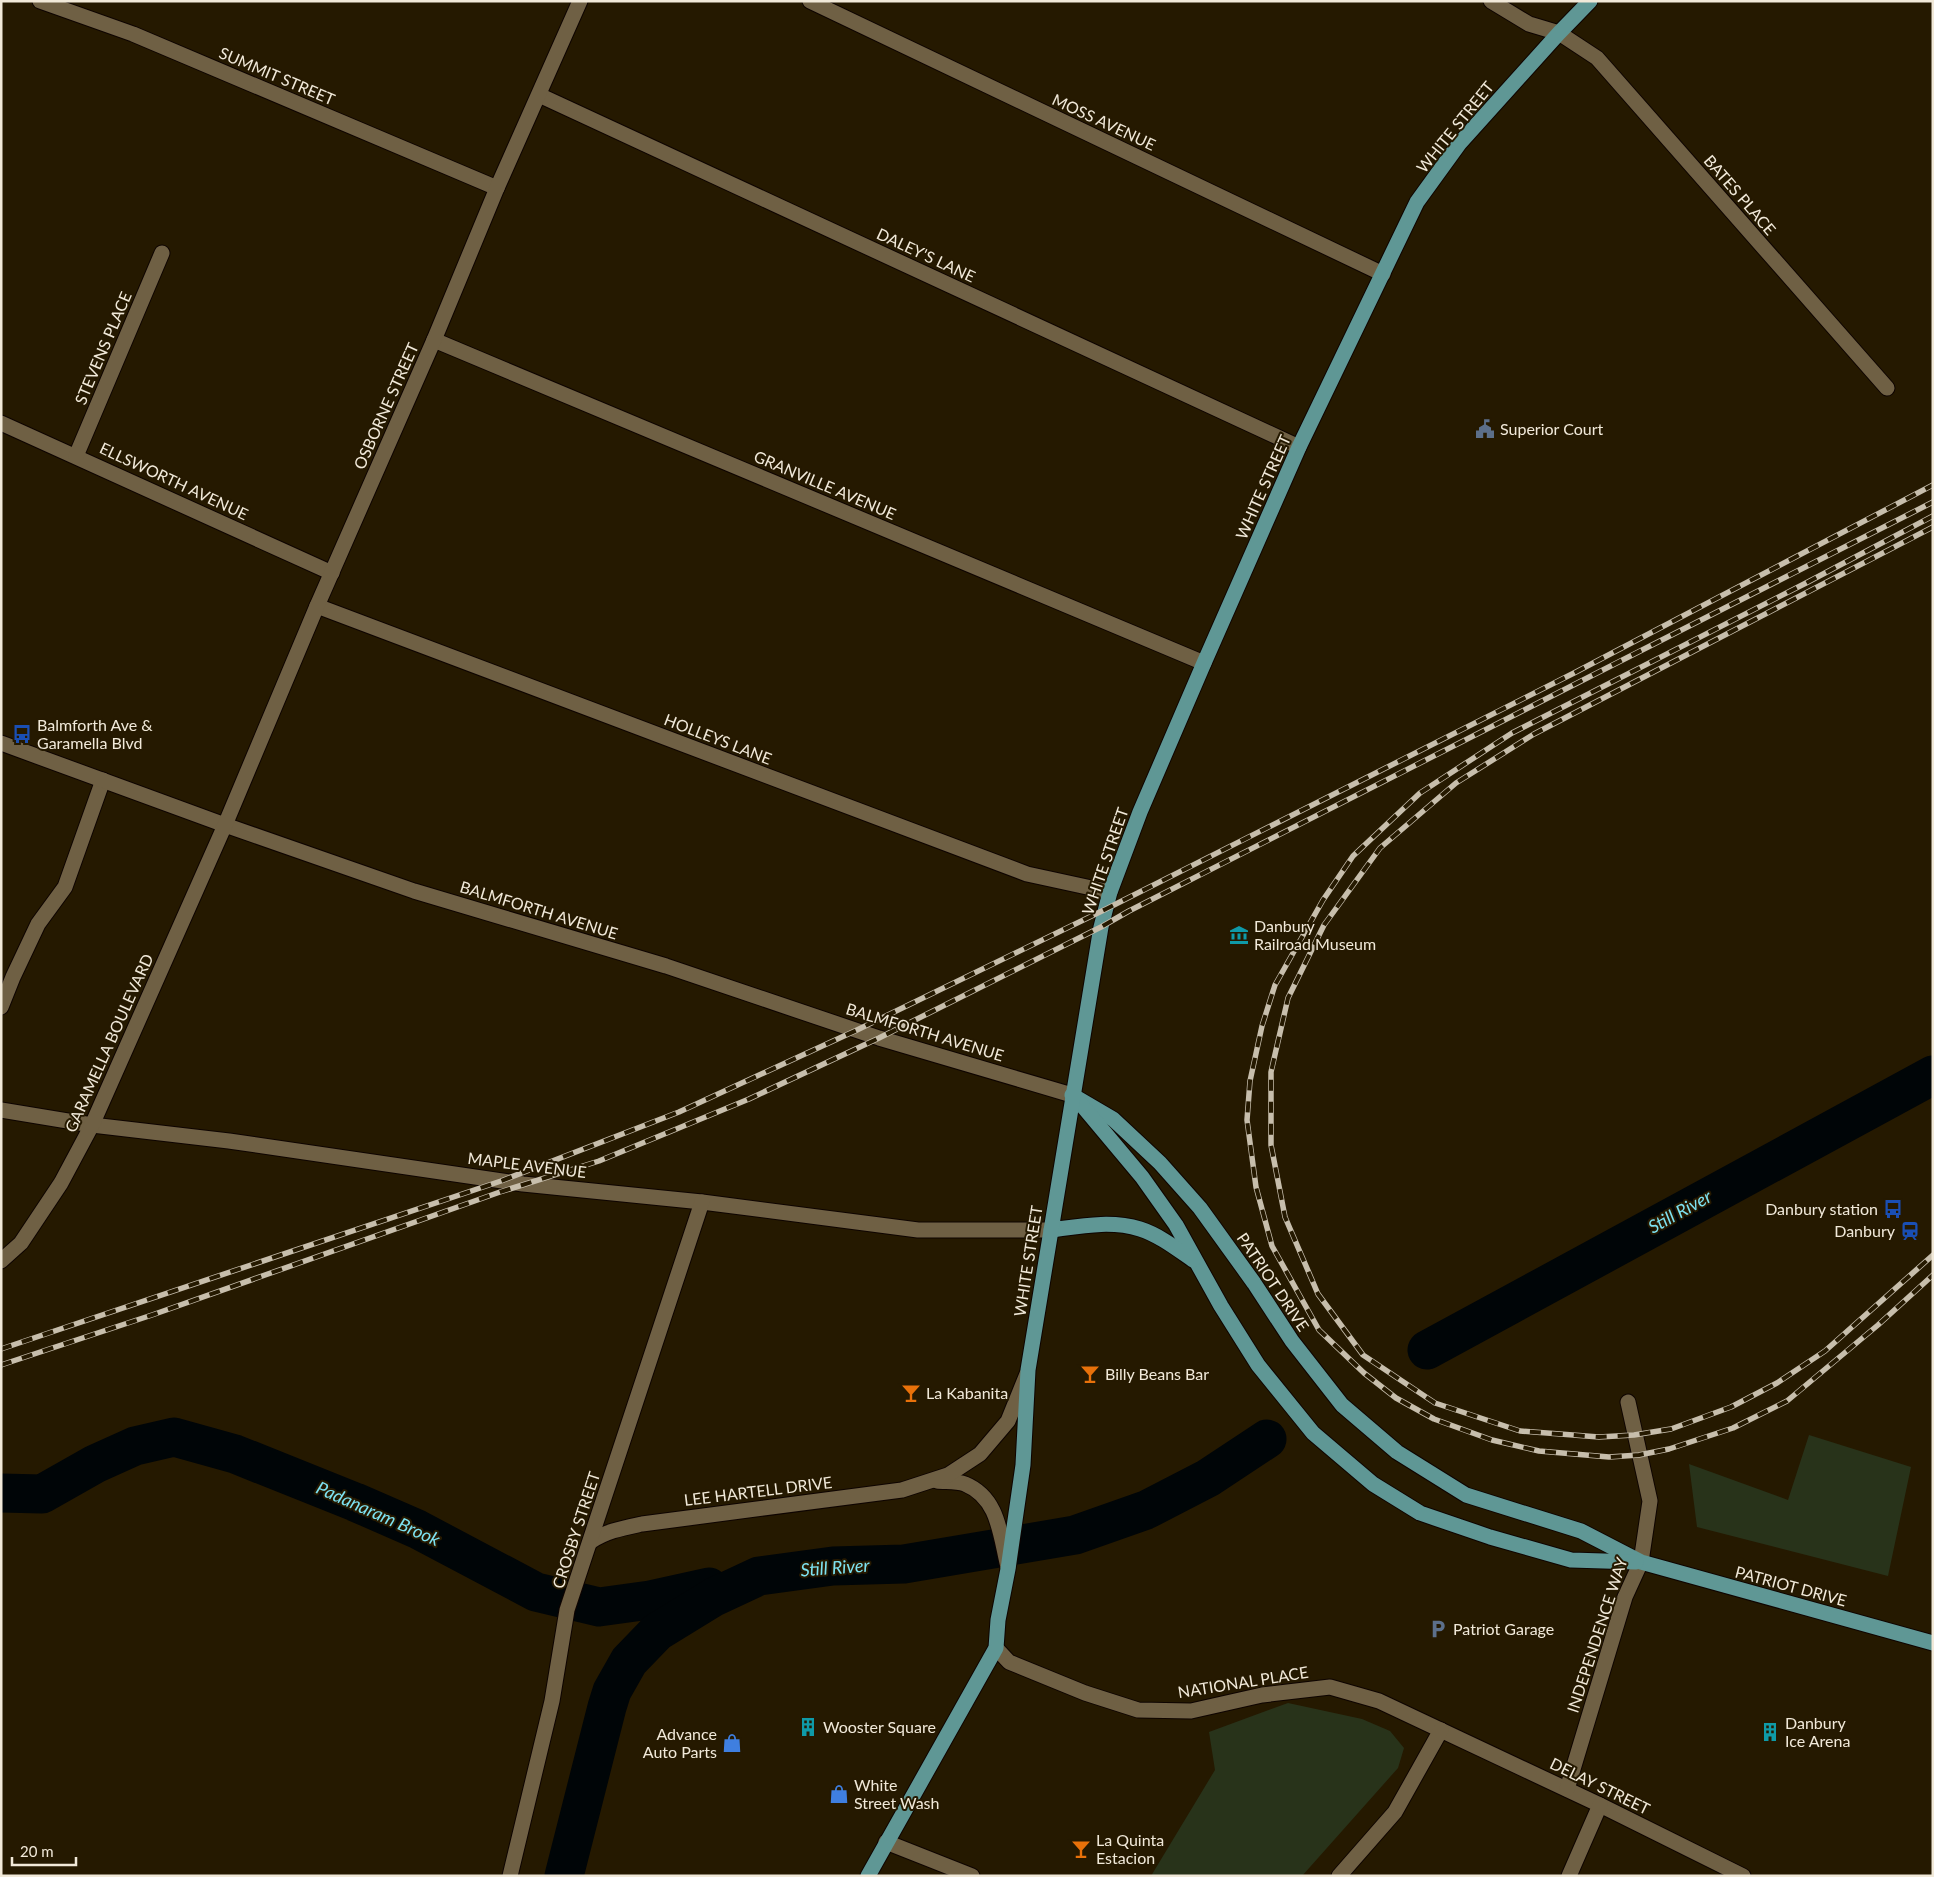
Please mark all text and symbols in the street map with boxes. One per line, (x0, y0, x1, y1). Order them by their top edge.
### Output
street label: SUMMIT STREET (217, 43, 338, 109)
street label: WHITE STREET (1412, 77, 1498, 176)
street label: MOSS AVENUE (1050, 89, 1159, 154)
street label: BATES PLACE (1701, 151, 1780, 239)
street label: DALEY'S LANE (874, 223, 979, 286)
street label: STEVENS PLACE (70, 289, 135, 407)
street label: OSBORNE STREET (349, 339, 422, 472)
public building icon: Superior Court (1474, 418, 1496, 440)
place label: Superior Court (1500, 419, 1604, 438)
street label: WHITE STREET (1231, 431, 1294, 542)
street label: ELLSWORTH AVENUE (97, 438, 251, 523)
street label: GRANVILLE AVENUE (751, 446, 899, 523)
street label: HOLLEYS LANE (662, 709, 775, 768)
place label: Balmforth Ave & Garamella Blvd (37, 715, 153, 752)
bus stop icon: Balmforth Ave & Garamella Blvd (11, 723, 33, 745)
street label: WHITE STREET (1077, 804, 1132, 917)
street label: BALMFORTH AVENUE (458, 876, 620, 943)
place label: Danbury Railroad Museum (1254, 916, 1376, 953)
museum icon: Danbury Railroad Museum (1228, 924, 1250, 946)
street label: GARAMELLA BOULEVARD (60, 951, 157, 1135)
street label: BALMFORTH AVENUE (844, 998, 1006, 1065)
street label: MAPLE AVENUE (467, 1148, 588, 1181)
water label: Still River (1644, 1184, 1716, 1237)
bus stop icon: Danbury station (1882, 1198, 1904, 1220)
place label: Danbury station (1765, 1199, 1878, 1218)
street label: WHITE STREET (1009, 1204, 1046, 1318)
station icon: Danbury (1899, 1220, 1921, 1242)
place label: Danbury (1834, 1221, 1896, 1240)
street label: PATRIOT DRIVE (1234, 1229, 1313, 1335)
bar icon: Billy Beans Bar (1079, 1363, 1101, 1385)
place label: Billy Beans Bar (1105, 1364, 1209, 1383)
bar icon: La Kabanita (900, 1382, 922, 1404)
place label: La Kabanita (926, 1383, 1008, 1402)
street label: CROSBY STREET (548, 1469, 604, 1591)
street label: LEE HARTELL DRIVE (683, 1472, 833, 1509)
water label: Padanaram Brook (313, 1476, 444, 1550)
water label: Still River (800, 1554, 871, 1580)
street label: INDEPENDENCE WAY (1562, 1555, 1631, 1715)
street label: PATRIOT DRIVE (1733, 1562, 1849, 1610)
parking icon: Patriot Garage (1427, 1618, 1449, 1640)
place label: Patriot Garage (1453, 1619, 1554, 1638)
street label: NATIONAL PLACE (1176, 1662, 1310, 1701)
place label: Danbury Ice Arena (1785, 1713, 1850, 1750)
building icon: Wooster Square (797, 1716, 819, 1738)
place label: Wooster Square (823, 1717, 936, 1736)
building icon: Danbury Ice Arena (1759, 1721, 1781, 1743)
place label: Advance Auto Parts (643, 1724, 717, 1761)
shop icon: Advance Auto Parts (721, 1732, 743, 1754)
street label: DELAY STREET (1547, 1753, 1654, 1818)
place label: White Street Wash (854, 1775, 939, 1812)
shop icon: White Street Wash (828, 1783, 850, 1805)
place label: La Quinta Estacion (1096, 1830, 1164, 1867)
scale bar (12, 1834, 76, 1866)
bar icon: La Quinta Estacion (1070, 1838, 1092, 1860)
text: 20 m (20, 1842, 54, 1860)

